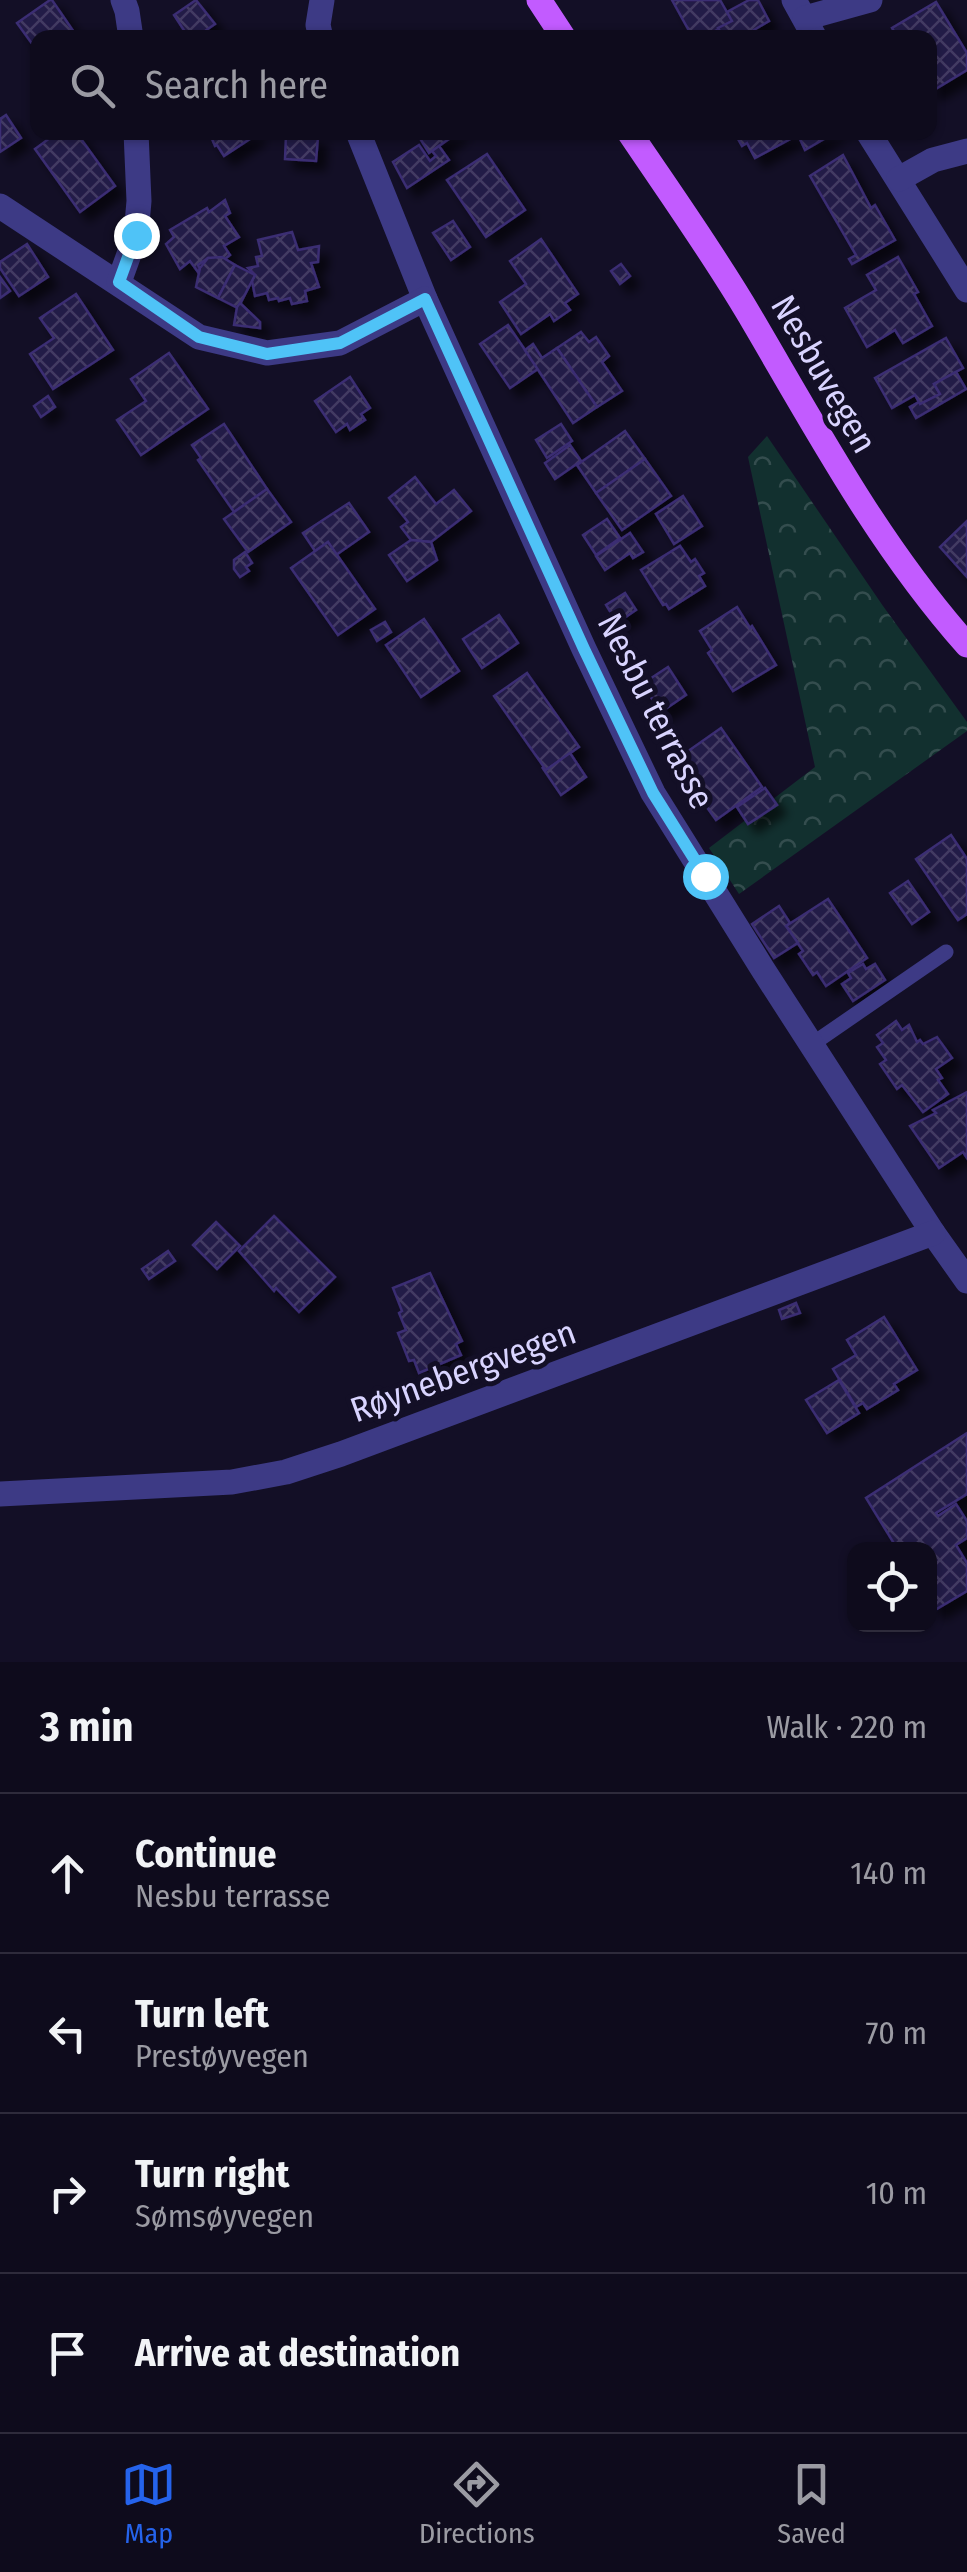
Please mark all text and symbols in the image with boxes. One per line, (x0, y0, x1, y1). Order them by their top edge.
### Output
search box (30, 30, 937, 140)
icon: search (65, 58, 120, 113)
text: Search here (145, 62, 328, 108)
route end (114, 213, 160, 259)
street label: Nesbuvegen (762, 288, 886, 460)
street label: Nesbu terrasse (589, 606, 723, 816)
route start (683, 854, 729, 900)
street label: Røynebergvegen (345, 1311, 581, 1431)
map controls (847, 1542, 937, 1632)
button: locate (847, 1542, 937, 1632)
text: 3 min (40, 1702, 134, 1752)
text: Walk · 220 m (766, 1708, 927, 1746)
text: Continue (135, 1831, 276, 1877)
icon: ahead (40, 1846, 95, 1901)
text: 140 m (850, 1854, 927, 1892)
text: Nesbu terrasse (135, 1877, 331, 1915)
text: Turn left (135, 1991, 269, 2037)
icon: left (40, 2006, 95, 2061)
text: 70 m (866, 2014, 927, 2052)
text: Prestøyvegen (135, 2037, 309, 2075)
text: Turn right (135, 2151, 289, 2197)
icon: right (40, 2166, 95, 2221)
text: 10 m (866, 2174, 927, 2212)
text: Sømsøyvegen (135, 2197, 314, 2235)
icon: arrive (40, 2326, 95, 2381)
text: Arrive at destination (135, 2330, 460, 2376)
tab: Map (121, 2457, 176, 2550)
tab: Directions (419, 2457, 535, 2550)
tab: Saved (777, 2457, 846, 2550)

